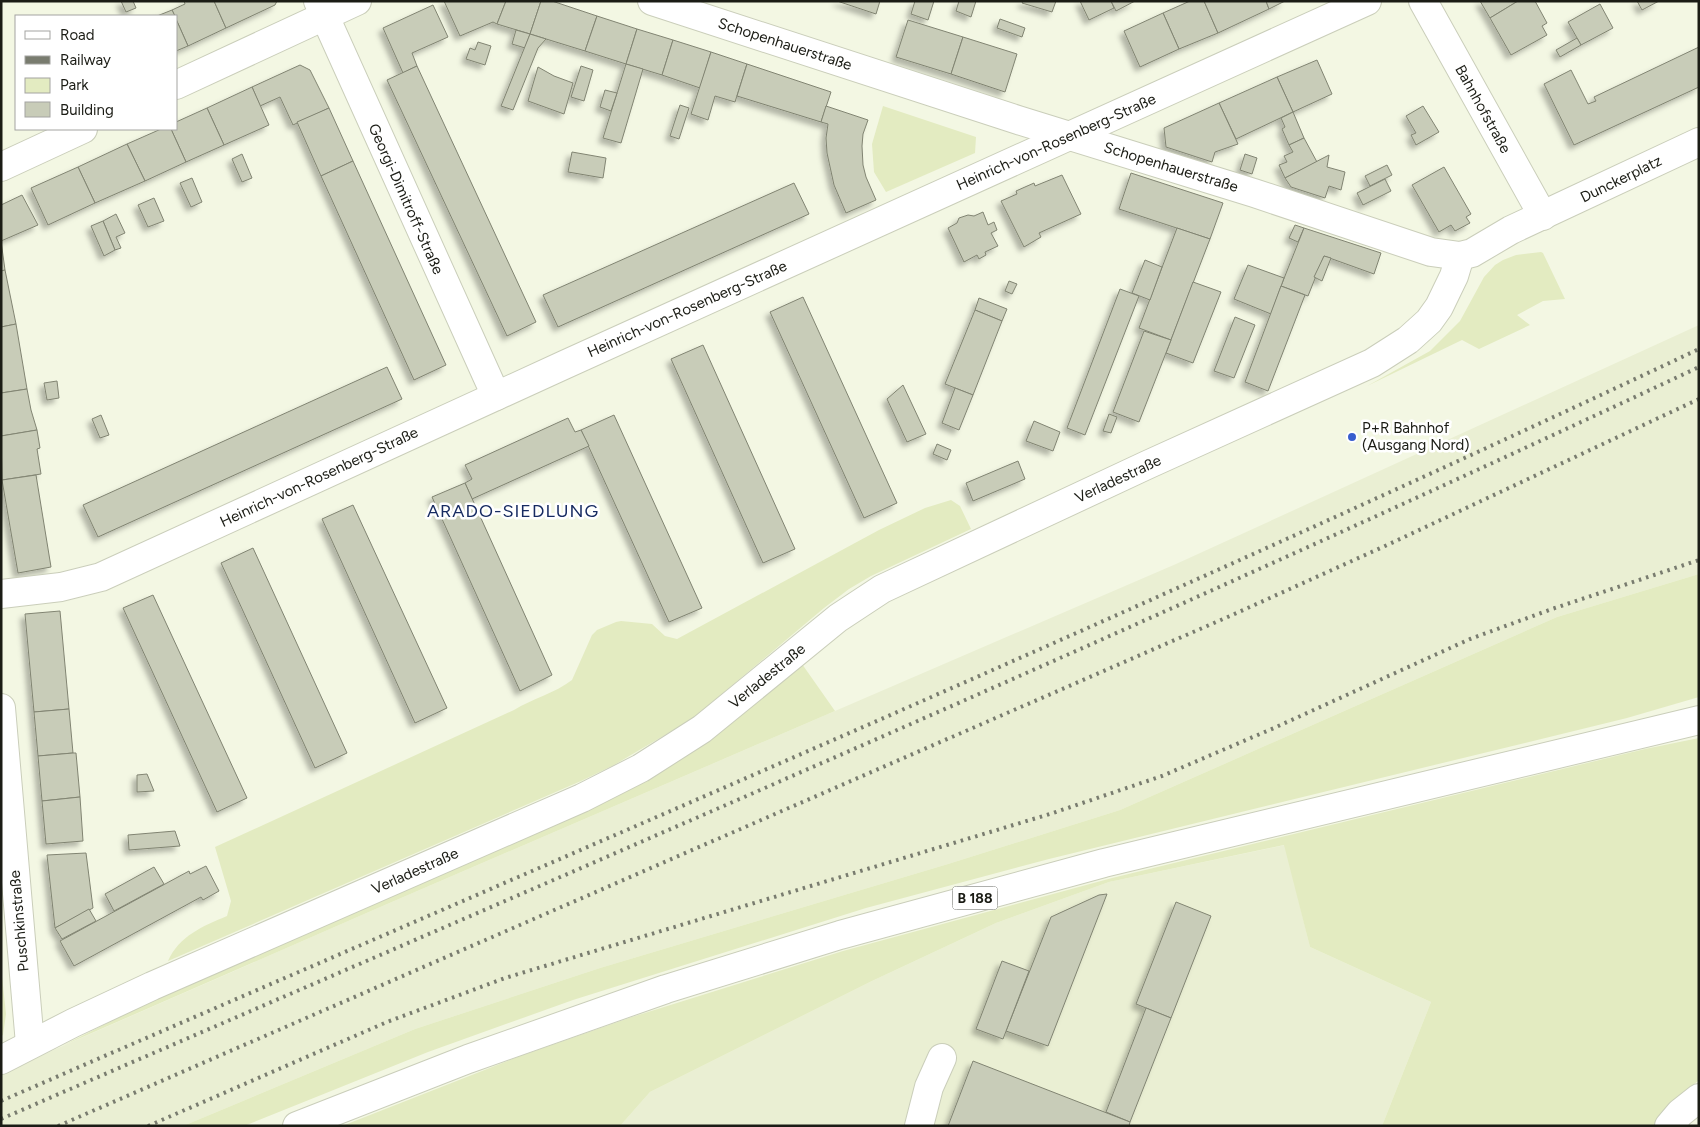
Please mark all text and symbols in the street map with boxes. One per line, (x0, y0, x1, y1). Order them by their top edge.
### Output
street label: Schopenhauerstraße (716, 14, 854, 74)
legend (15, 15, 178, 130)
text: Road (60, 26, 95, 44)
text: Railway (60, 51, 111, 69)
street label: Bahnhofstraße (1451, 62, 1515, 156)
text: Park (60, 76, 89, 94)
street label: Heinrich-von-Rosenberg-Straße (953, 90, 1159, 194)
text: Building (60, 101, 114, 119)
street label: Georgi-Dimitroff-Straße (365, 121, 447, 277)
street label: Schopenhauerstraße (1102, 138, 1240, 196)
street label: Dunckerplatz (1577, 152, 1665, 206)
street label: Heinrich-von-Rosenberg-Straße (584, 257, 790, 361)
place label: P+R Bahnhof (Ausgang Nord) (1362, 419, 1470, 454)
street label: Heinrich-von-Rosenberg-Straße (217, 423, 421, 531)
marker: P+R Bahnhof (Ausgang Nord) (1346, 431, 1358, 443)
street label: Verladestraße (1072, 451, 1164, 507)
district label: ARADO-SIEDLUNG (427, 500, 599, 522)
street label: Verladestraße (725, 640, 809, 712)
street label: Verladestraße (369, 844, 461, 898)
street label: Puschkinstraße (6, 870, 32, 972)
road number: B 188 (952, 886, 998, 910)

